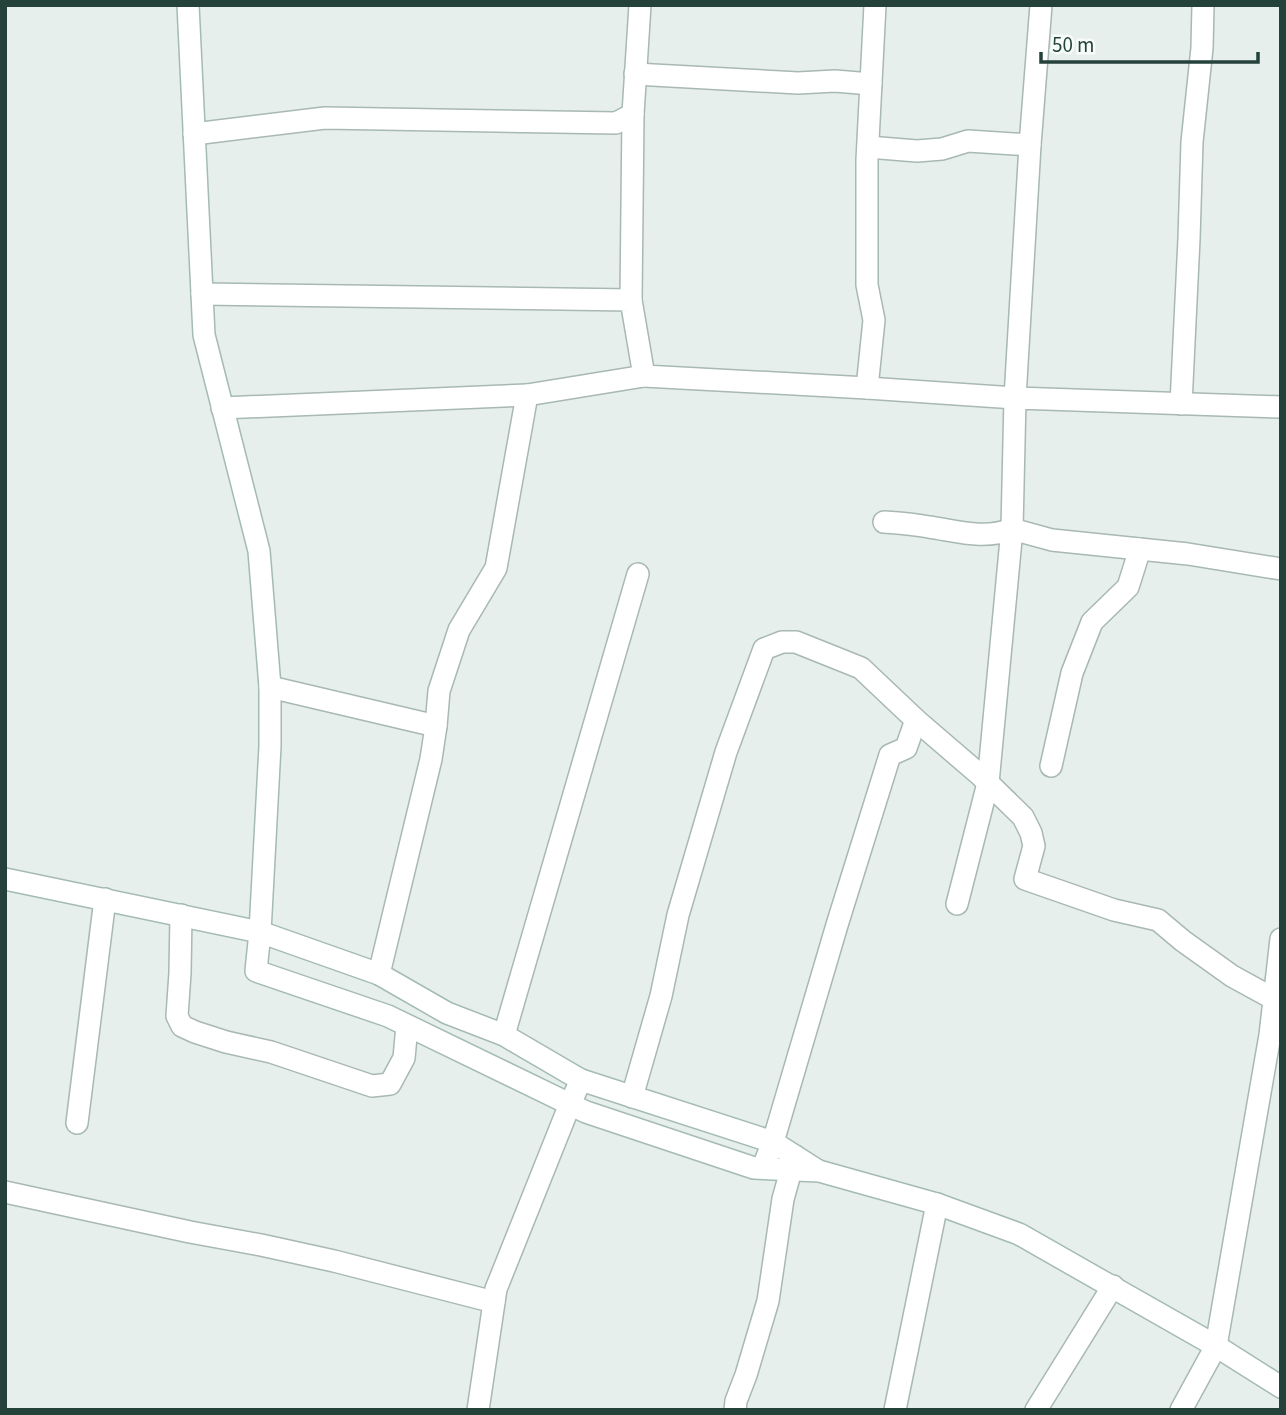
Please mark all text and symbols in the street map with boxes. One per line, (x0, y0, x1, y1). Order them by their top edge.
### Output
scale bar (1041, 21, 1258, 65)
text: 50 m (1052, 30, 1094, 60)

